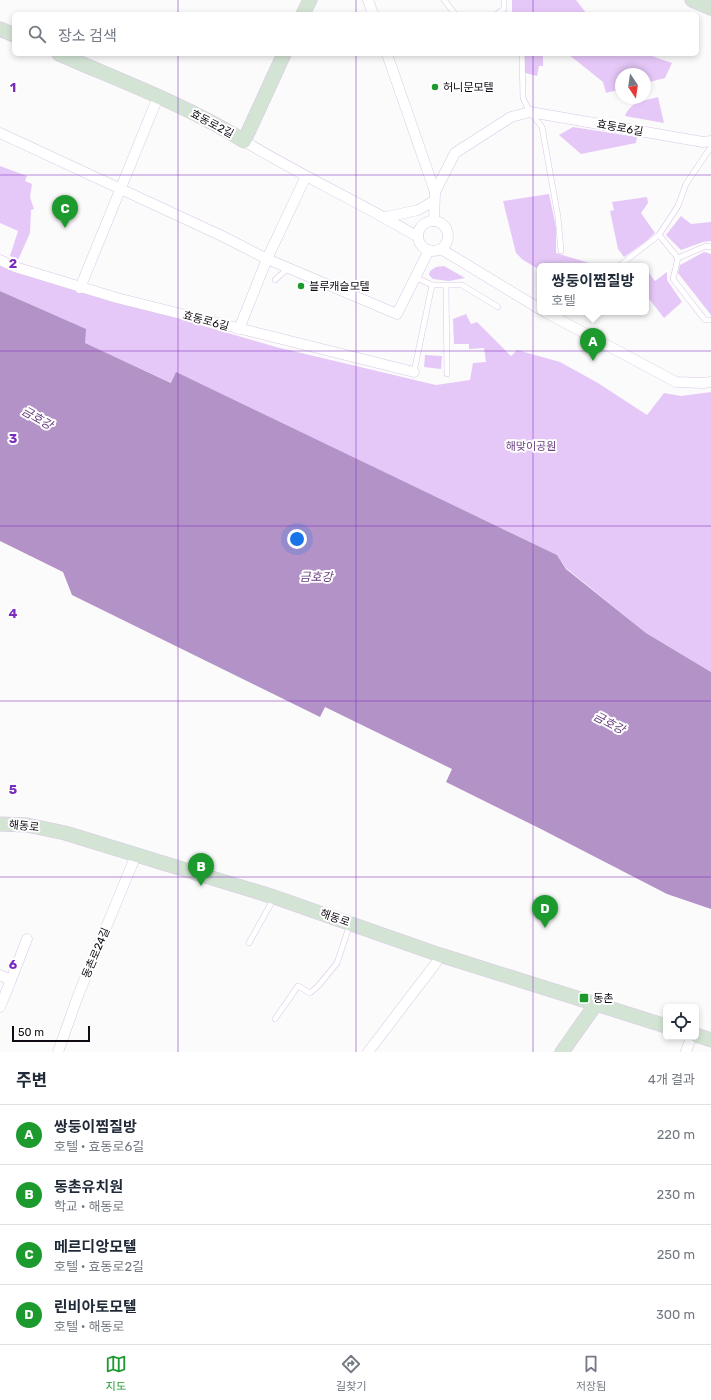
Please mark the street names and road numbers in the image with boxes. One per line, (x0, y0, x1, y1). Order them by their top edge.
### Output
street label: 효동로2길 (188, 107, 236, 141)
street label: 효동로6길 (596, 118, 644, 138)
street label: 효동로6길 (182, 309, 230, 333)
street label: 해동로 (8, 818, 40, 834)
street label: 해동로 (319, 907, 351, 929)
street label: 동촌로24길 (80, 926, 112, 980)

